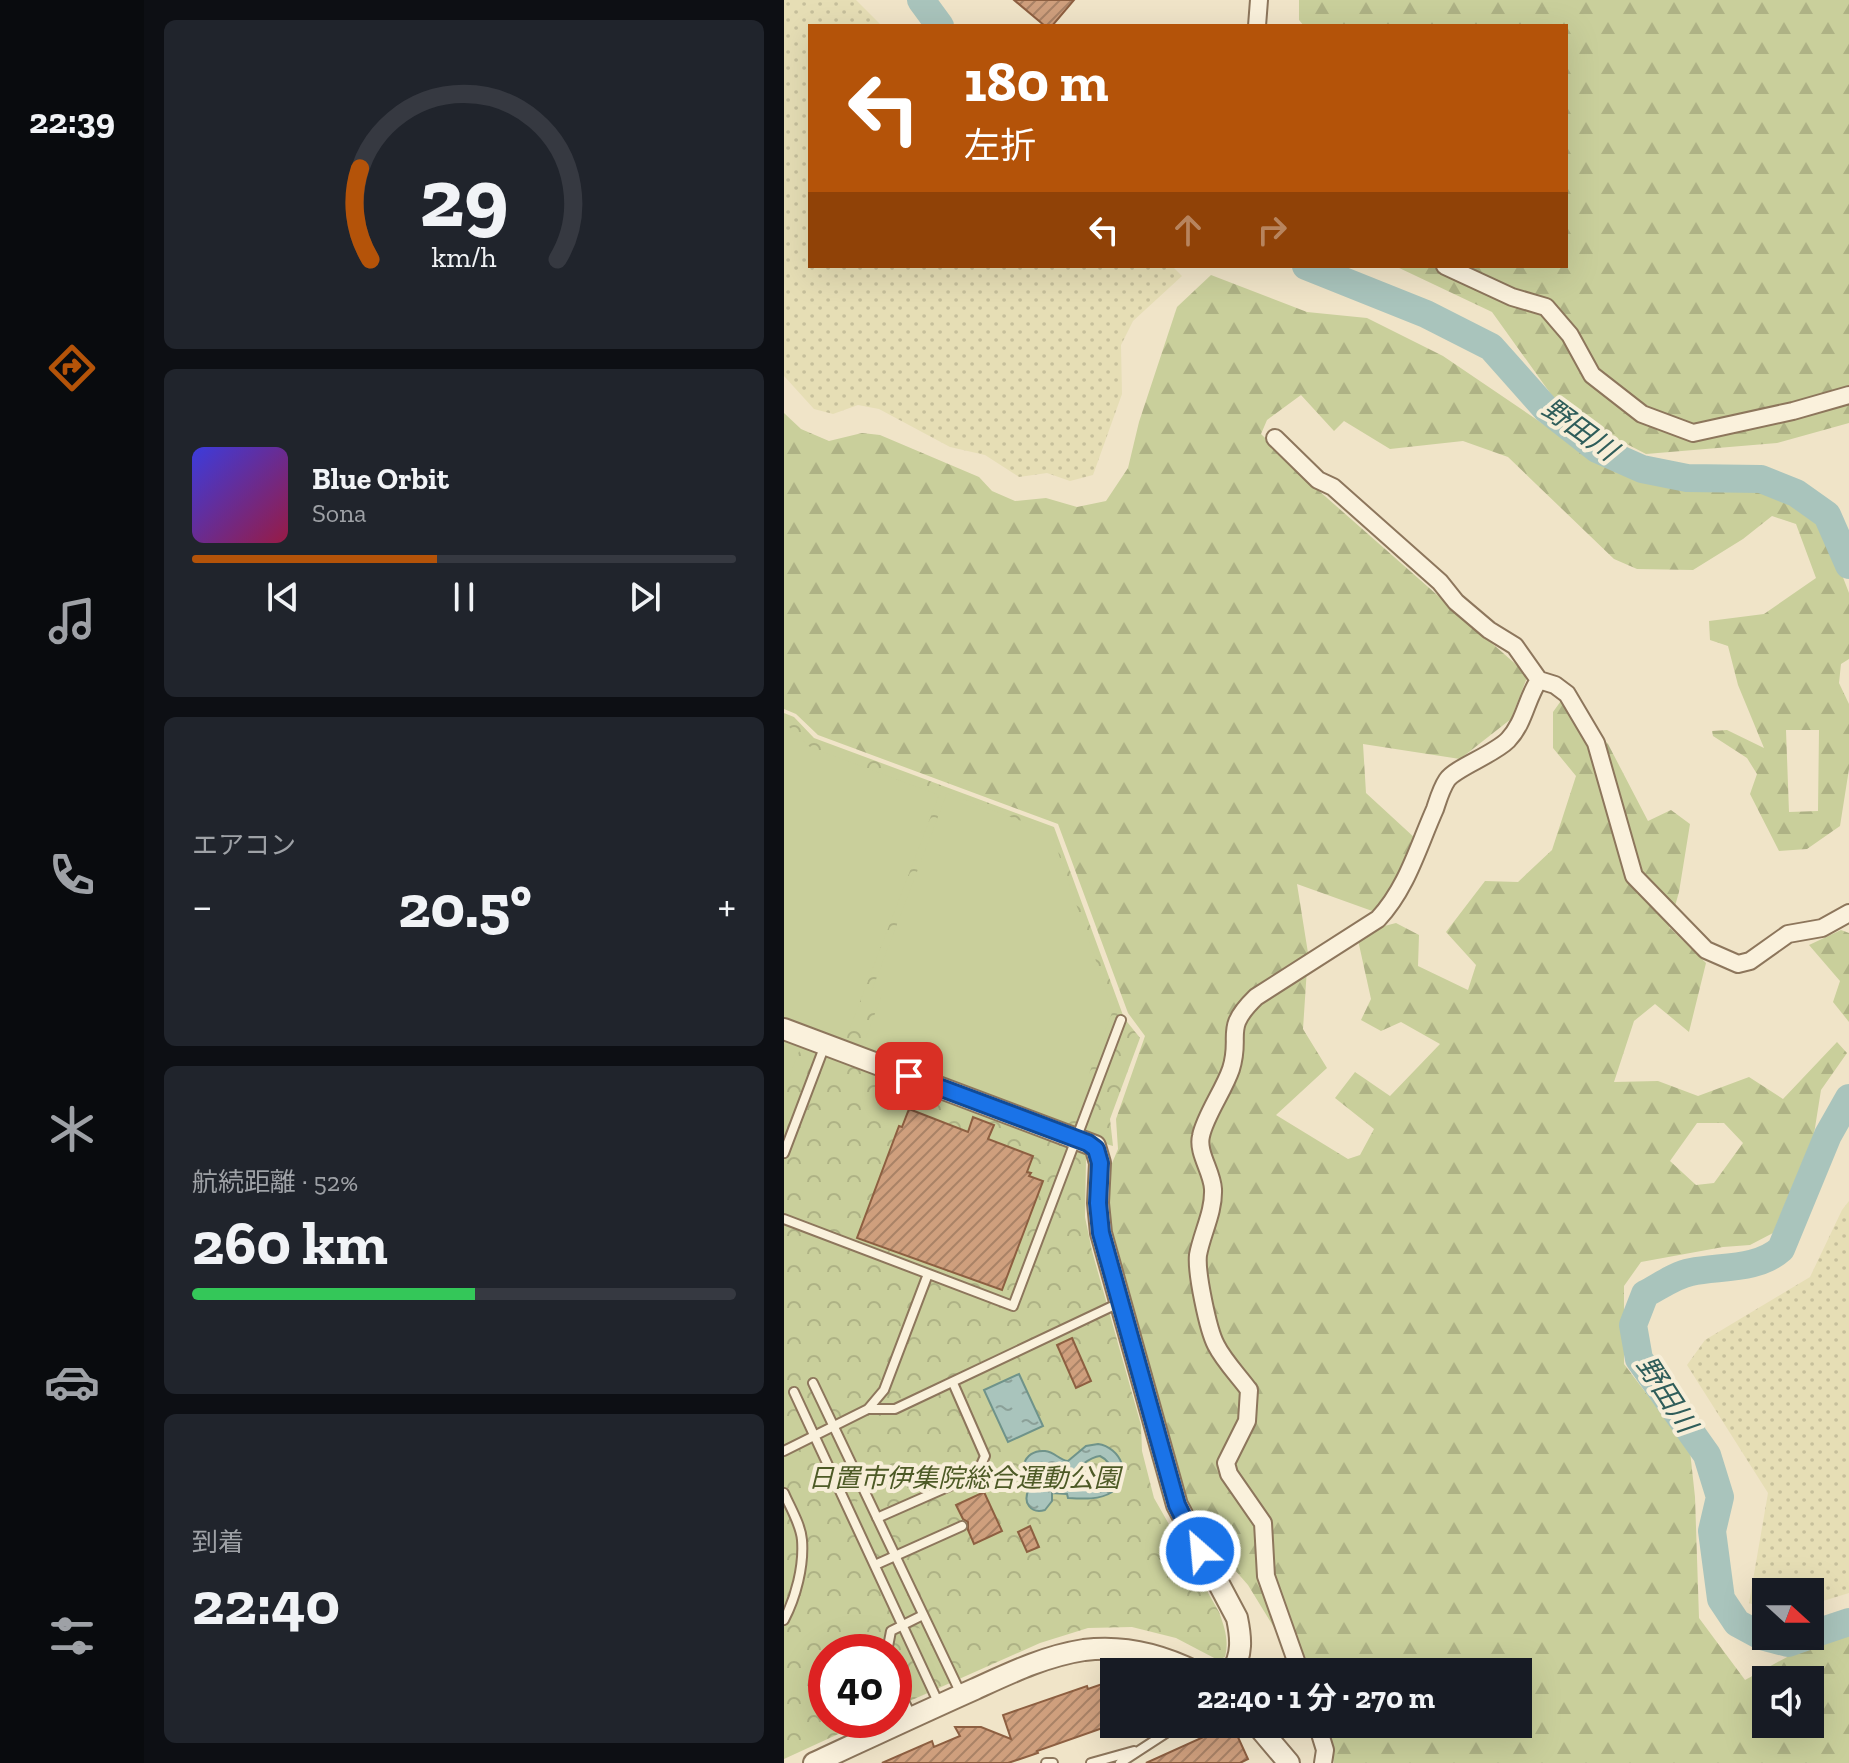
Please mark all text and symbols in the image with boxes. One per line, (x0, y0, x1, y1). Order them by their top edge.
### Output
text: 180 m (964, 48, 1109, 115)
icon: left (832, 56, 936, 160)
text: 22:39 (29, 99, 115, 142)
text: 左折 (964, 124, 1036, 167)
text: 29 (419, 147, 509, 247)
icon: left (1082, 208, 1126, 252)
icon: ahead (1166, 208, 1210, 252)
icon: right (1250, 208, 1294, 252)
text: km/h (431, 240, 497, 274)
icon: directions (44, 340, 100, 396)
water label: 野田川 (1536, 391, 1626, 469)
text: Blue Orbit (312, 461, 449, 497)
text: Sona (312, 497, 367, 529)
icon: previous (261, 575, 305, 619)
icon: pause (442, 575, 486, 619)
icon: next (623, 575, 667, 619)
icon: music (44, 593, 100, 649)
text: エアコン (192, 829, 296, 861)
icon: phone (44, 847, 100, 903)
text: 20.5° (398, 870, 532, 942)
text: − (192, 879, 213, 932)
text: + (717, 879, 736, 932)
pin (875, 1042, 943, 1110)
icon: arrive (887, 1054, 931, 1098)
icon: climate (44, 1101, 100, 1157)
text: 航続距離 · 52% (192, 1166, 358, 1198)
text: 260 km (192, 1207, 388, 1279)
water label: 野田川 (1630, 1350, 1705, 1441)
icon: car (44, 1354, 100, 1410)
park label: 日置市伊集院総合運動公園 (808, 1462, 1124, 1494)
position arrow (1158, 1509, 1242, 1593)
text: 到着 (192, 1526, 244, 1558)
text: 22:40 (192, 1567, 340, 1639)
north arrow (1752, 1578, 1824, 1650)
map controls (1752, 1578, 1824, 1738)
icon: filters (44, 1608, 100, 1664)
speed limit sign: 40 (808, 1634, 912, 1738)
button: sound (1752, 1666, 1824, 1738)
text: 22:40 · 1 分 · 270 m (1197, 1680, 1435, 1716)

